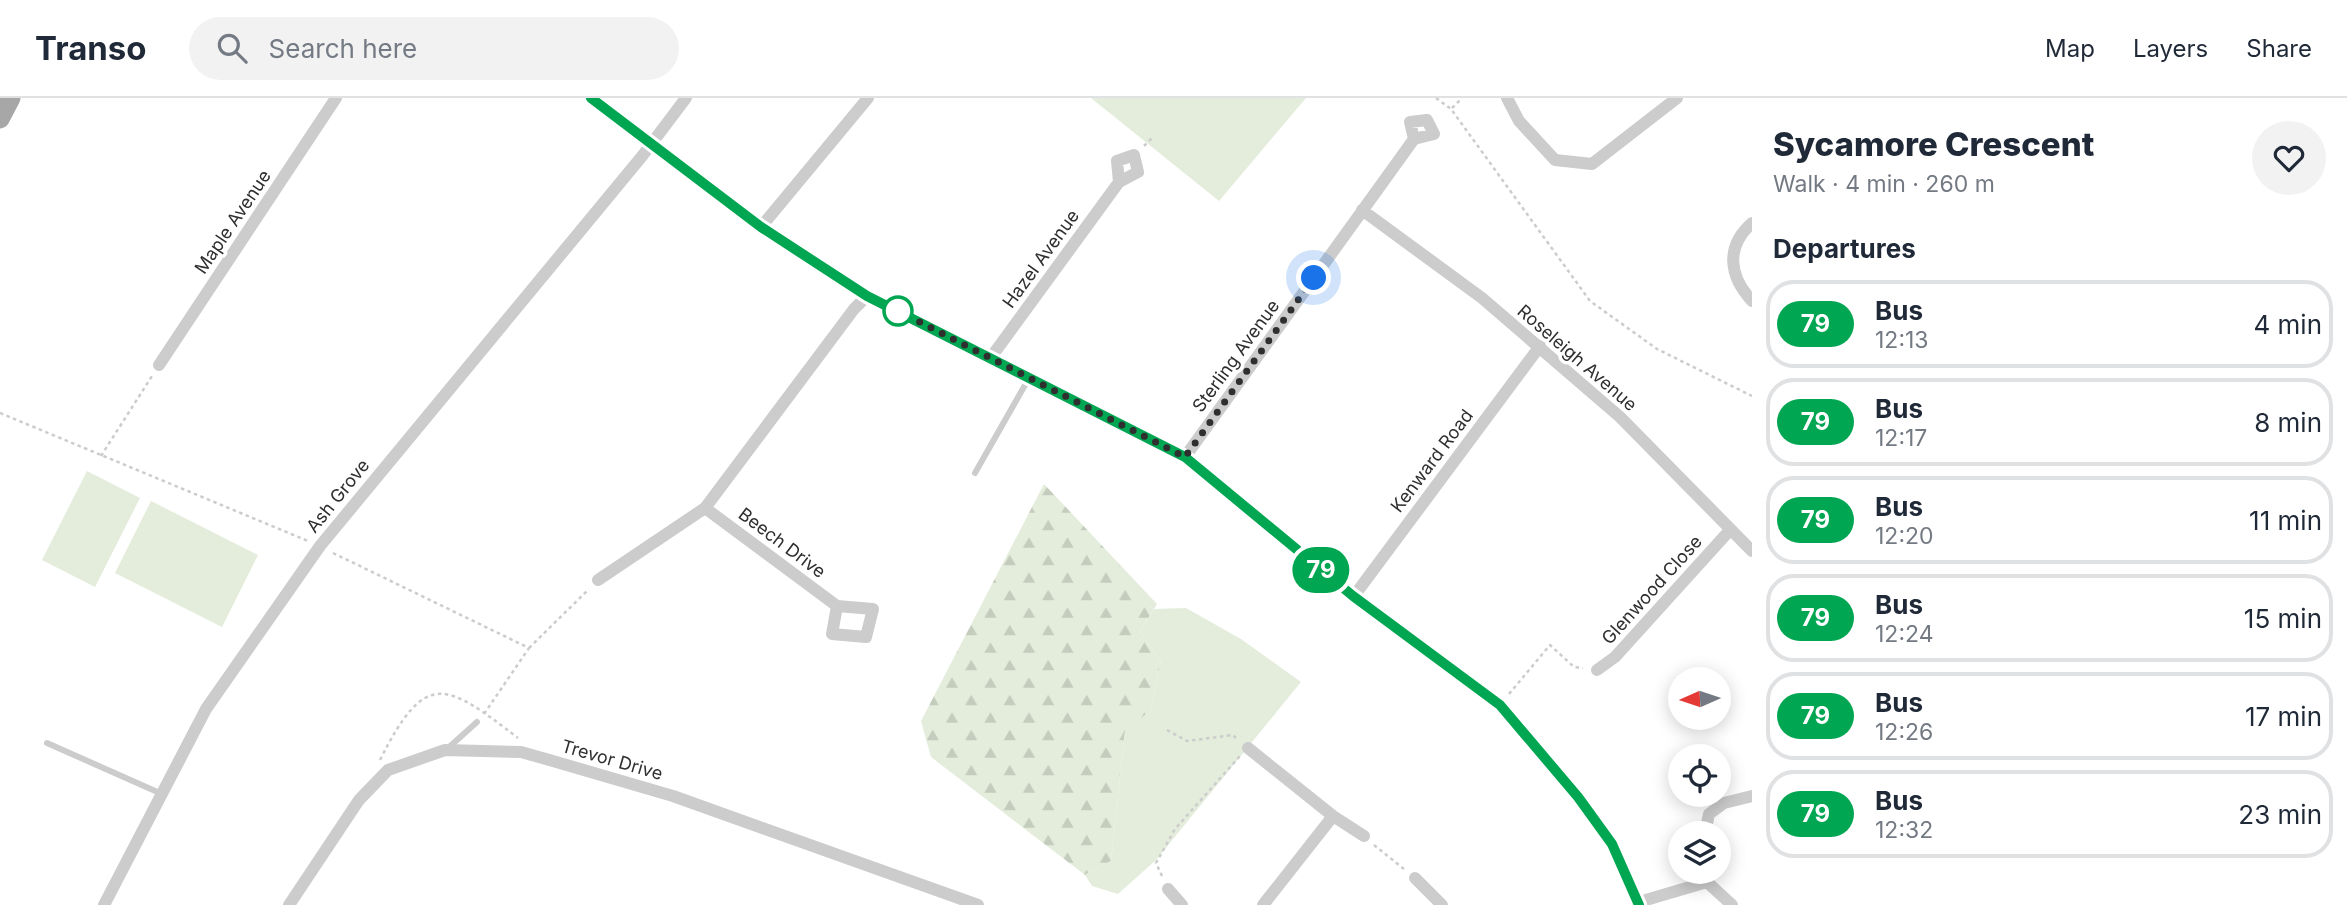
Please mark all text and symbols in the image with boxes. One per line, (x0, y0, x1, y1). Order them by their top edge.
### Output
search box (189, 17, 679, 80)
text: Transo (35, 28, 147, 68)
icon: search (213, 29, 251, 67)
text: Search here (269, 33, 417, 64)
text: Map (2045, 34, 2095, 63)
text: Layers (2133, 34, 2208, 63)
text: Share (2246, 34, 2312, 63)
button: heart (2252, 121, 2326, 195)
text: Sycamore Crescent (1773, 124, 2094, 164)
street label: Maple Avenue (190, 166, 275, 278)
text: Walk · 4 min · 260 m (1773, 170, 1995, 198)
street label: Hazel Avenue (998, 205, 1083, 312)
text: Departures (1773, 233, 1916, 264)
your location (1296, 260, 1331, 295)
text: Bus (1875, 295, 1923, 326)
unlabelled marker (883, 296, 913, 326)
street label: Sterling Avenue (1188, 296, 1283, 416)
street label: Roseleigh Avenue (1513, 300, 1641, 415)
text: 79 (1801, 309, 1830, 338)
text: 4 min (2253, 309, 2322, 340)
text: 12:13 (1875, 326, 1929, 354)
text: Bus (1875, 393, 1923, 424)
street label: Kenward Road (1386, 405, 1477, 516)
text: 79 (1801, 407, 1830, 436)
text: 8 min (2254, 407, 2322, 438)
text: 12:17 (1875, 424, 1927, 452)
street label: Ash Grove (302, 455, 374, 537)
text: Bus (1875, 491, 1923, 522)
street label: Beech Drive (735, 503, 830, 582)
text: 79 (1801, 505, 1830, 534)
text: 11 min (2249, 505, 2322, 536)
text: 12:20 (1875, 522, 1934, 550)
street label: Glenwood Close (1597, 531, 1706, 648)
line badge: 79 (1290, 547, 1352, 593)
text: 79 (1306, 555, 1336, 584)
text: Bus (1875, 589, 1923, 620)
text: 79 (1801, 603, 1830, 632)
text: 15 min (2244, 603, 2322, 634)
text: 12:24 (1875, 620, 1934, 648)
north arrow (1668, 667, 1731, 730)
map controls (1668, 667, 1731, 884)
text: Bus (1875, 687, 1923, 718)
text: 79 (1801, 701, 1830, 730)
text: 17 min (2245, 701, 2322, 732)
text: 12:26 (1875, 718, 1933, 746)
street label: Trevor Drive (559, 735, 665, 784)
button: locate (1668, 744, 1731, 807)
text: Bus (1875, 785, 1923, 816)
text: 79 (1801, 799, 1830, 828)
text: 23 min (2238, 799, 2322, 830)
text: 12:32 (1875, 816, 1933, 844)
button: layers (1668, 821, 1731, 884)

